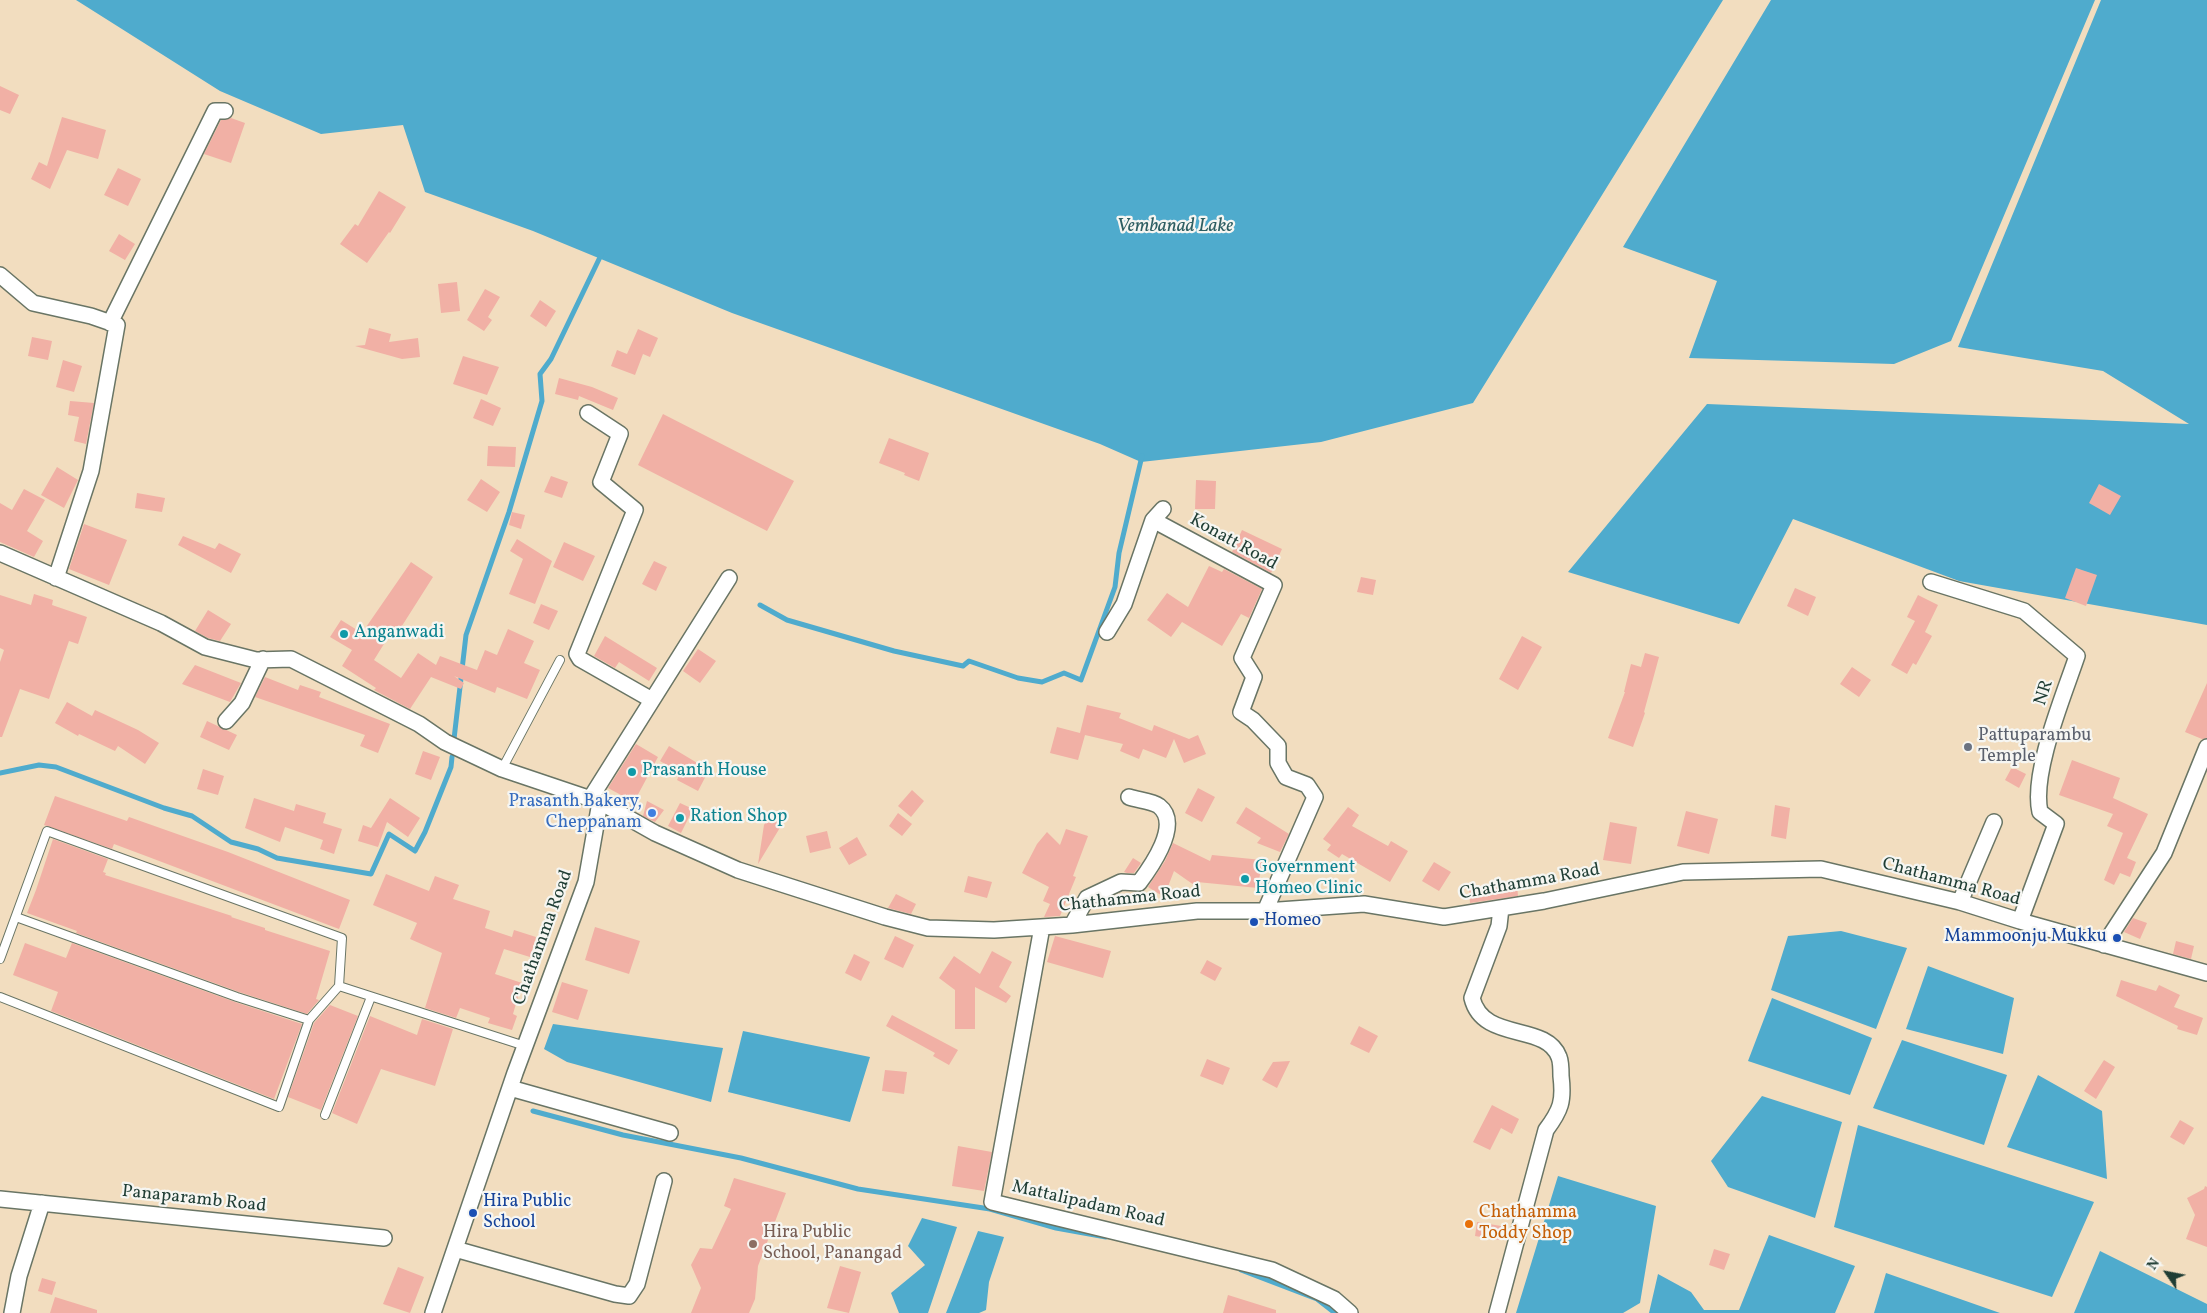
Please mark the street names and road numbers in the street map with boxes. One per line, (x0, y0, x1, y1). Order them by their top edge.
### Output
street label: Konatt Road (1185, 510, 1281, 576)
street label: NR (2031, 677, 2059, 709)
street label: Chathamma Road (1880, 854, 2022, 912)
street label: Chathamma Road (1458, 860, 1602, 906)
street label: Chathamma Road (510, 867, 578, 1009)
street label: Chathamma Road (1058, 882, 1202, 918)
street label: Mattalipadam Road (1009, 1177, 1167, 1233)
street label: Panaparamb Road (121, 1182, 267, 1218)

